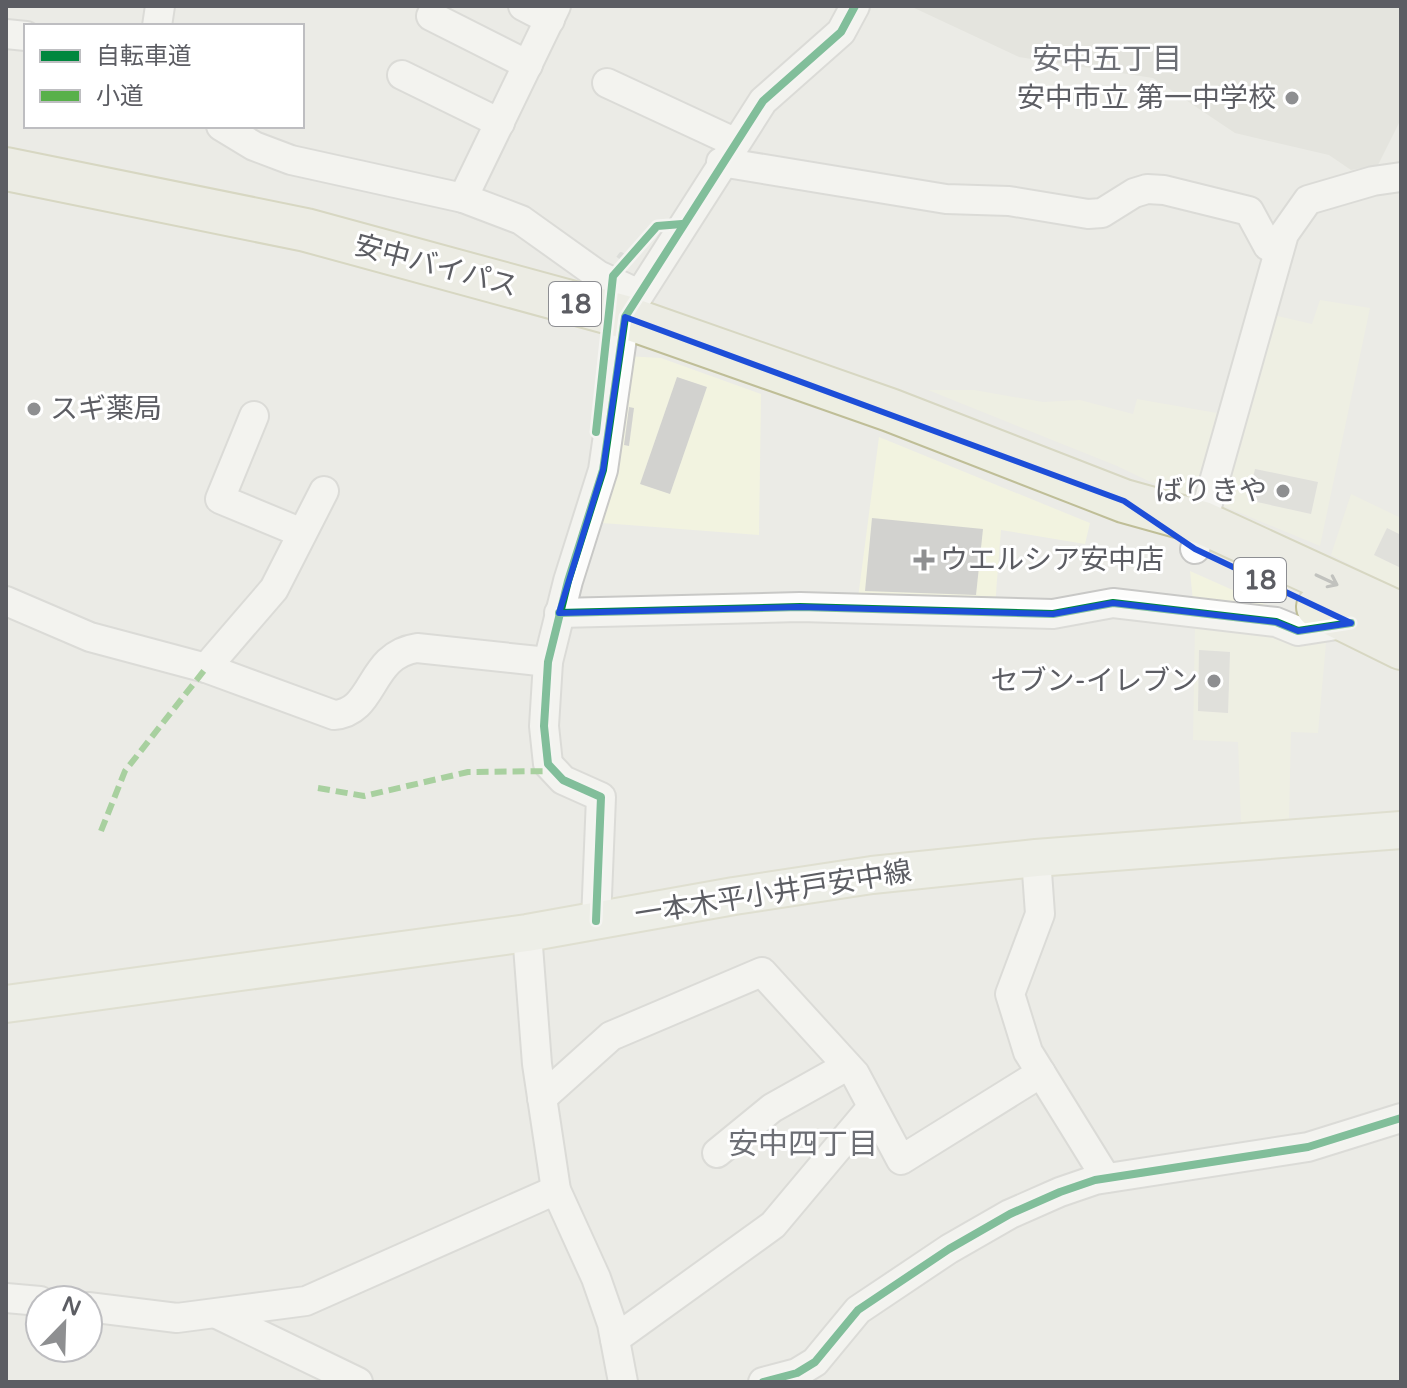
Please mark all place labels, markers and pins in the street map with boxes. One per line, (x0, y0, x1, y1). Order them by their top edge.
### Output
place label: 安中市立 第一中学校 (1017, 81, 1276, 115)
marker: 安中市立 第一中学校 (1283, 89, 1301, 107)
place label: スギ薬局 (50, 392, 162, 426)
marker: スギ薬局 (25, 400, 43, 418)
place label: ばりきや (1155, 474, 1267, 508)
marker: ばりきや (1274, 482, 1292, 500)
place label: ウエルシア安中店 (940, 543, 1164, 577)
marker: ウエルシア安中店 (915, 551, 933, 569)
place label: セブン-イレブン (991, 664, 1198, 698)
marker: セブン-イレブン (1205, 672, 1223, 690)

